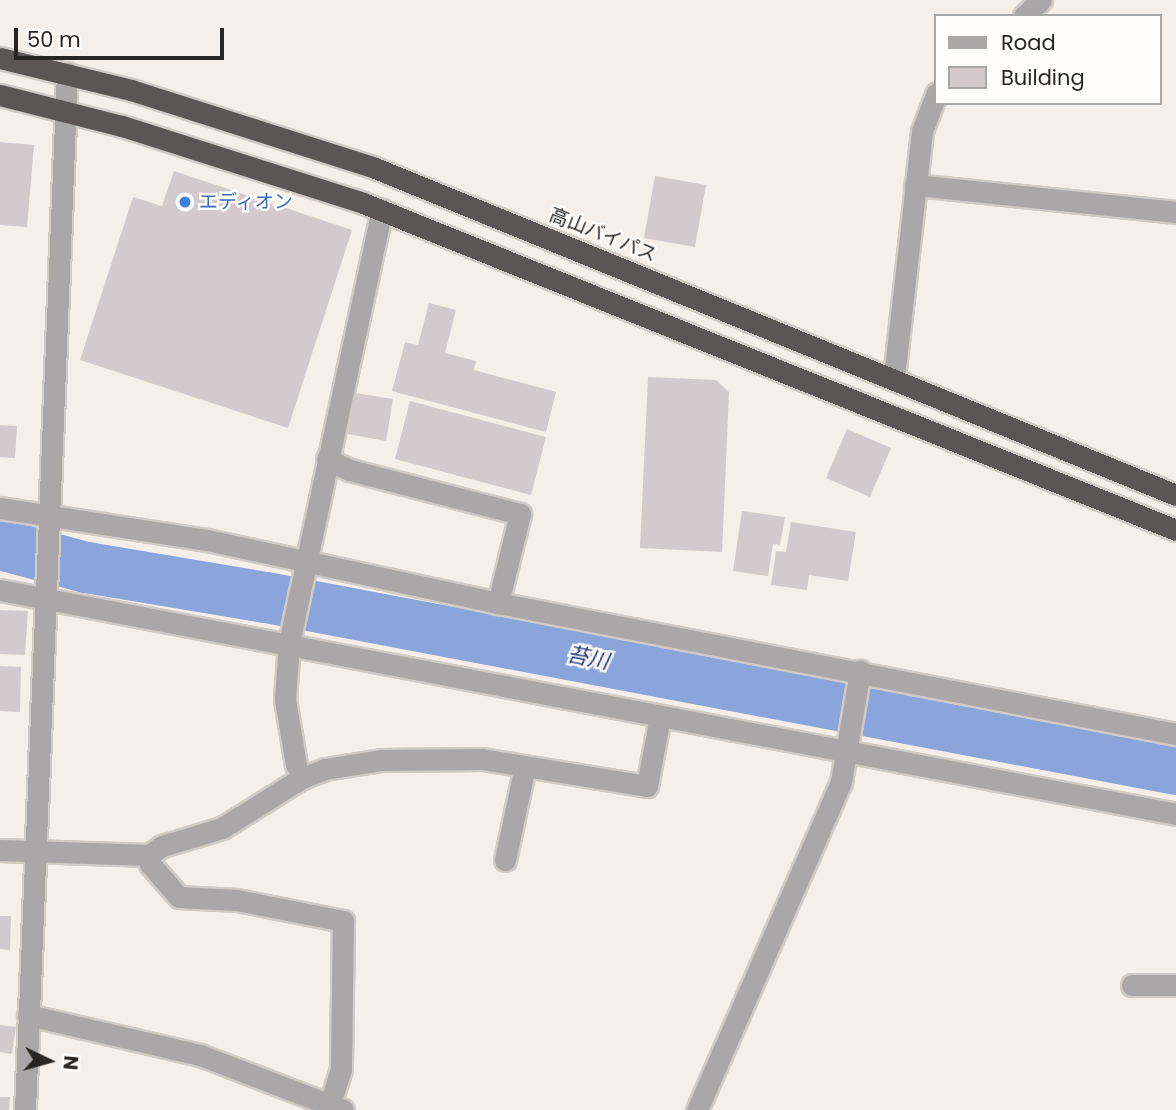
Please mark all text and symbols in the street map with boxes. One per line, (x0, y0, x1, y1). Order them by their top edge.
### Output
scale bar (18, 14, 228, 58)
legend (934, 14, 1162, 105)
text: 50 m (27, 25, 81, 54)
text: Road (1001, 28, 1056, 57)
text: Building (1001, 63, 1085, 92)
place label: エディオン (199, 191, 294, 213)
marker: エディオン (177, 194, 193, 210)
street label: 高山バイパス (546, 203, 660, 267)
water label: 苔川 (565, 642, 611, 674)
north arrow (14, 1026, 84, 1096)
text: N (56, 1055, 84, 1071)

